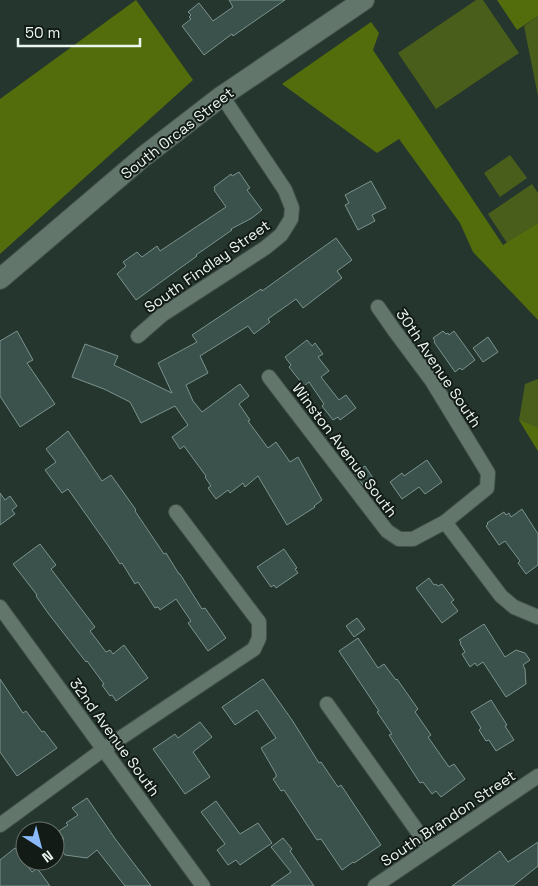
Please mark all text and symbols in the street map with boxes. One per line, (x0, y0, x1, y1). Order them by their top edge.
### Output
scale bar (18, 15, 140, 47)
text: 50 m (25, 23, 60, 42)
street label: South Orcas Street (117, 83, 237, 183)
street label: South Findlay Street (140, 215, 274, 317)
street label: 30th Avenue South (392, 305, 486, 431)
street label: Winston Avenue South (288, 379, 402, 521)
street label: 32nd Avenue South (66, 674, 164, 800)
street label: South Brandon Street (377, 766, 519, 870)
north arrow (15, 821, 65, 871)
text: N (39, 846, 57, 867)

